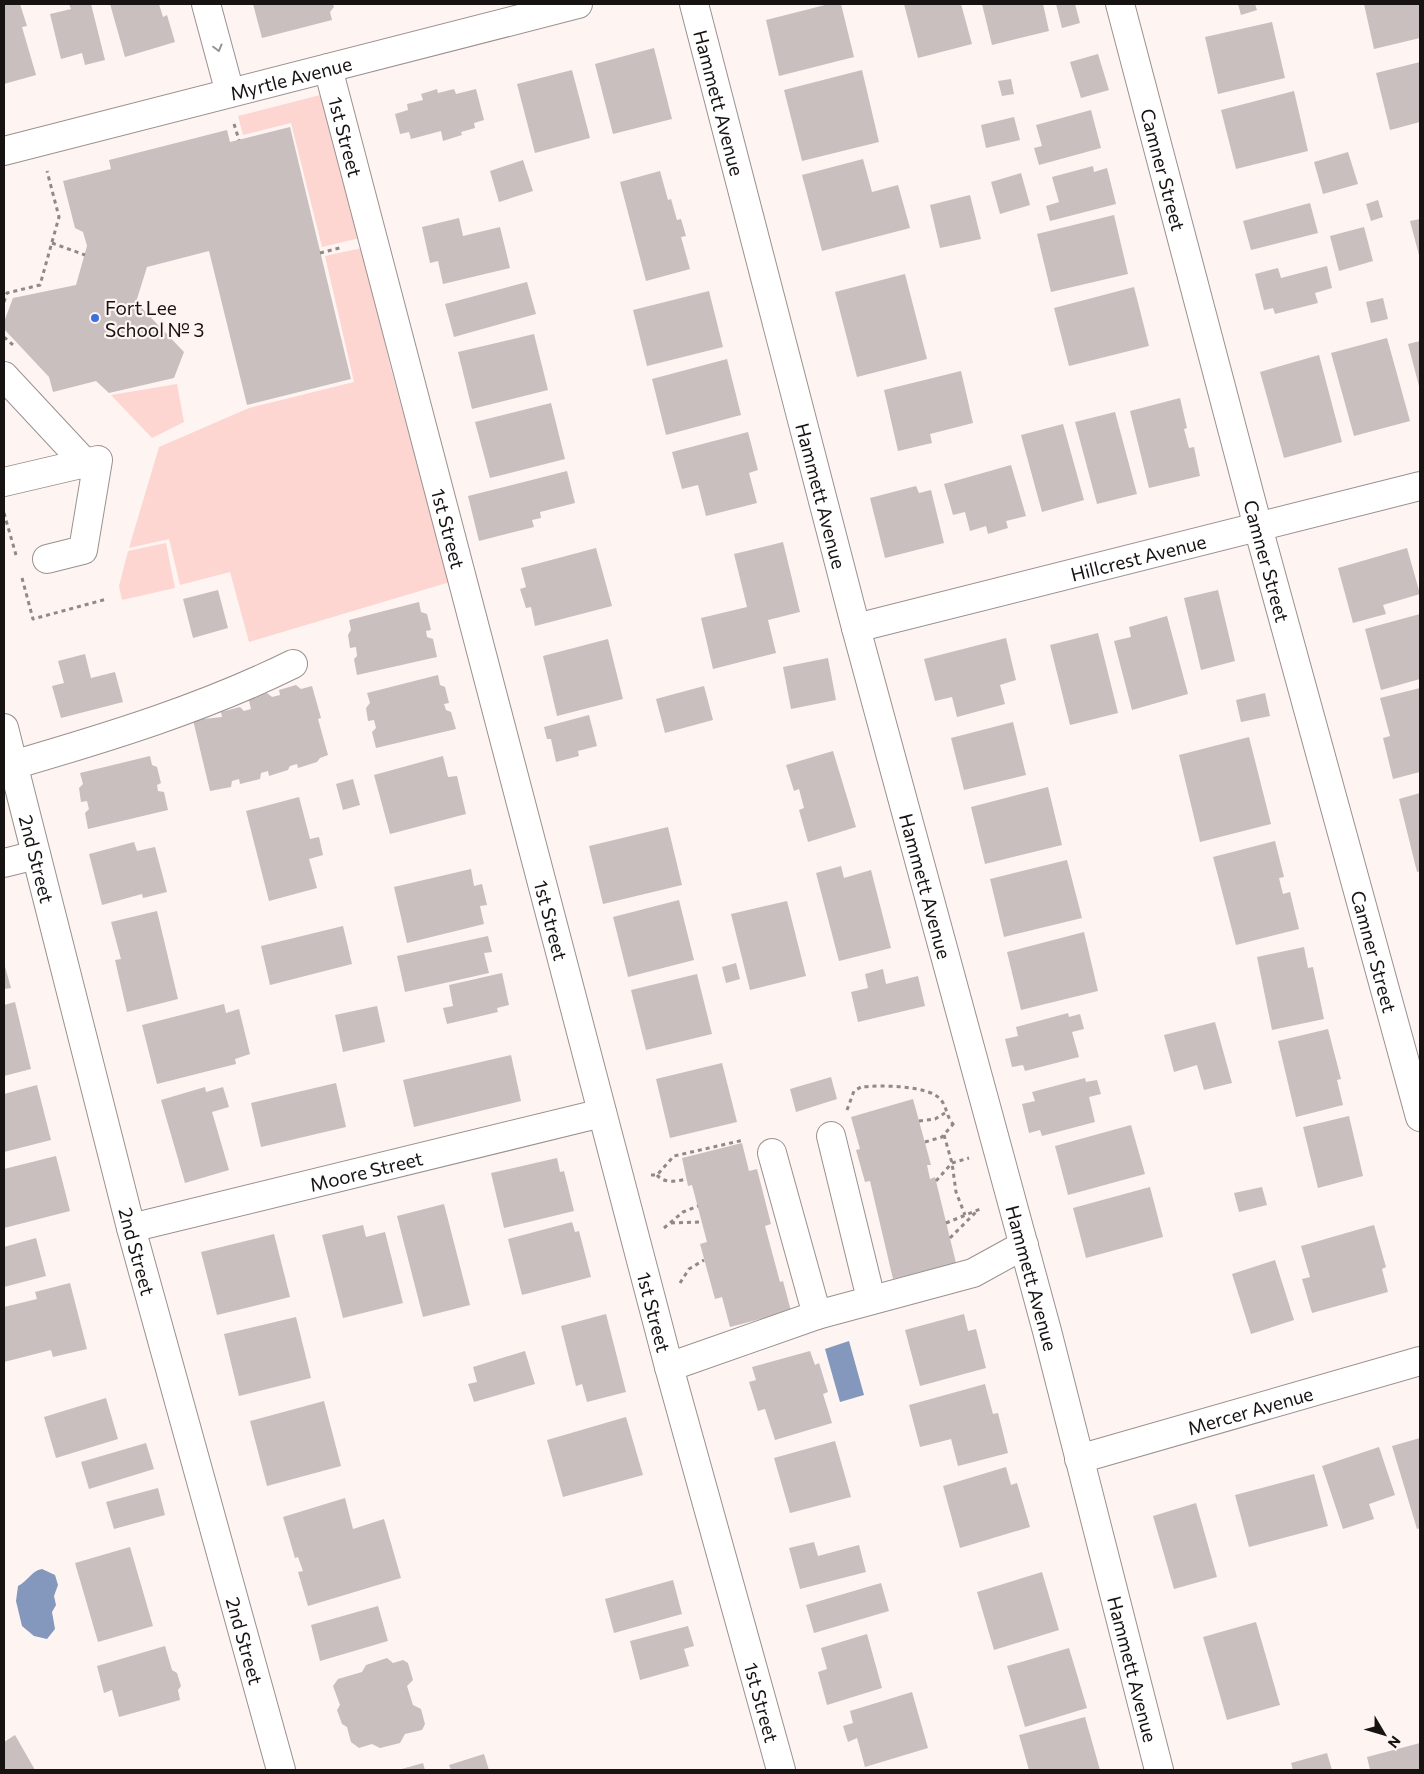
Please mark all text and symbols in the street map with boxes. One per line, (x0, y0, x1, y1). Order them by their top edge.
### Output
street label: Hammett Avenue (690, 27, 750, 178)
one-way arrow (212, 44, 223, 53)
street label: Myrtle Avenue (227, 51, 354, 104)
street label: 1st Street (325, 94, 368, 179)
street label: Camner Street (1137, 106, 1191, 233)
place label: Fort Lee School № 3 (105, 296, 204, 341)
marker: Fort Lee School № 3 (89, 312, 101, 324)
street label: Hammett Avenue (792, 420, 852, 571)
street label: 1st Street (427, 486, 470, 571)
street label: Camner Street (1240, 497, 1295, 625)
street label: Hillcrest Avenue (1068, 529, 1208, 585)
street label: Hammett Avenue (895, 811, 957, 961)
street label: 2nd Street (15, 812, 59, 905)
street label: 1st Street (530, 878, 573, 963)
street label: Camner Street (1347, 888, 1402, 1015)
street label: Moore Street (307, 1146, 425, 1195)
street label: Hammett Avenue (1002, 1202, 1063, 1353)
street label: 2nd Street (115, 1205, 161, 1298)
street label: 1st Street (633, 1269, 676, 1355)
street label: Mercer Avenue (1185, 1381, 1315, 1439)
street label: 2nd Street (222, 1594, 268, 1687)
street label: Hammett Avenue (1104, 1594, 1163, 1744)
street label: 1st Street (740, 1660, 784, 1745)
north arrow (1359, 1709, 1409, 1759)
text: N (1385, 1733, 1405, 1752)

